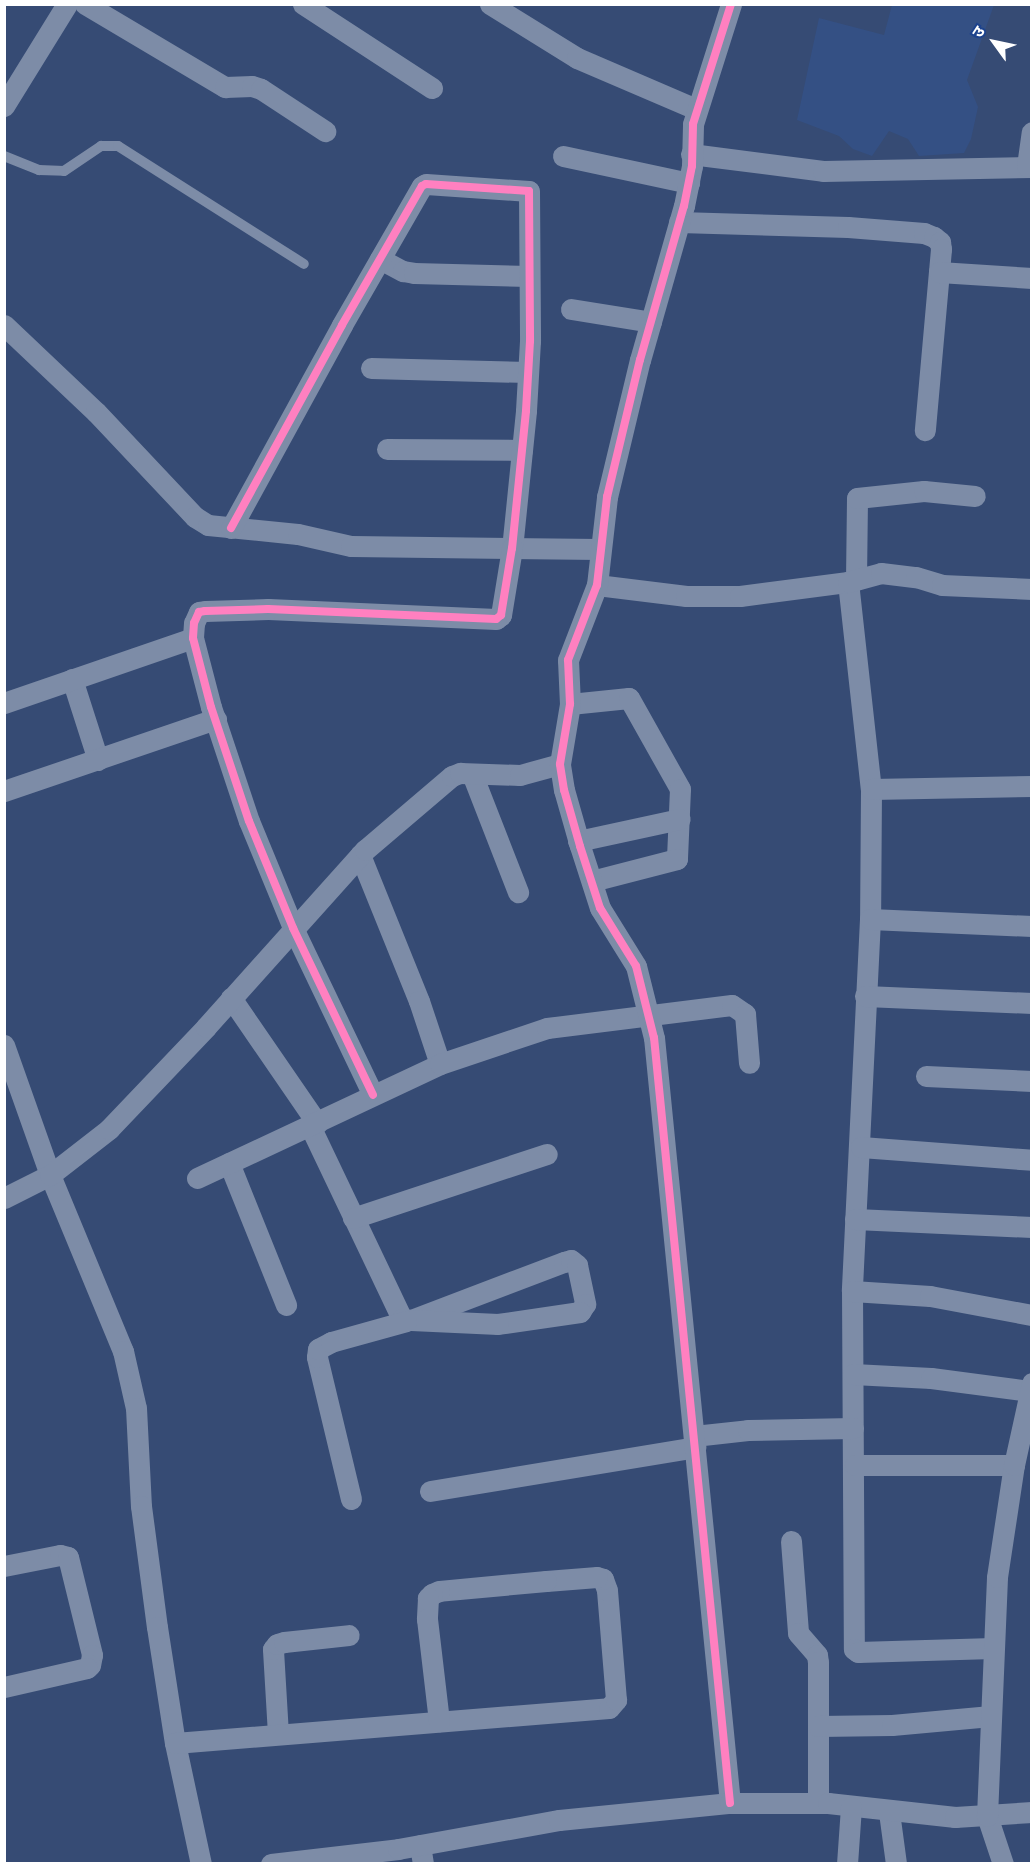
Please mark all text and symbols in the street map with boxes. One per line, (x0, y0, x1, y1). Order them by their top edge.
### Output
north arrow (964, 12, 1024, 72)
text: उ (969, 23, 988, 40)

